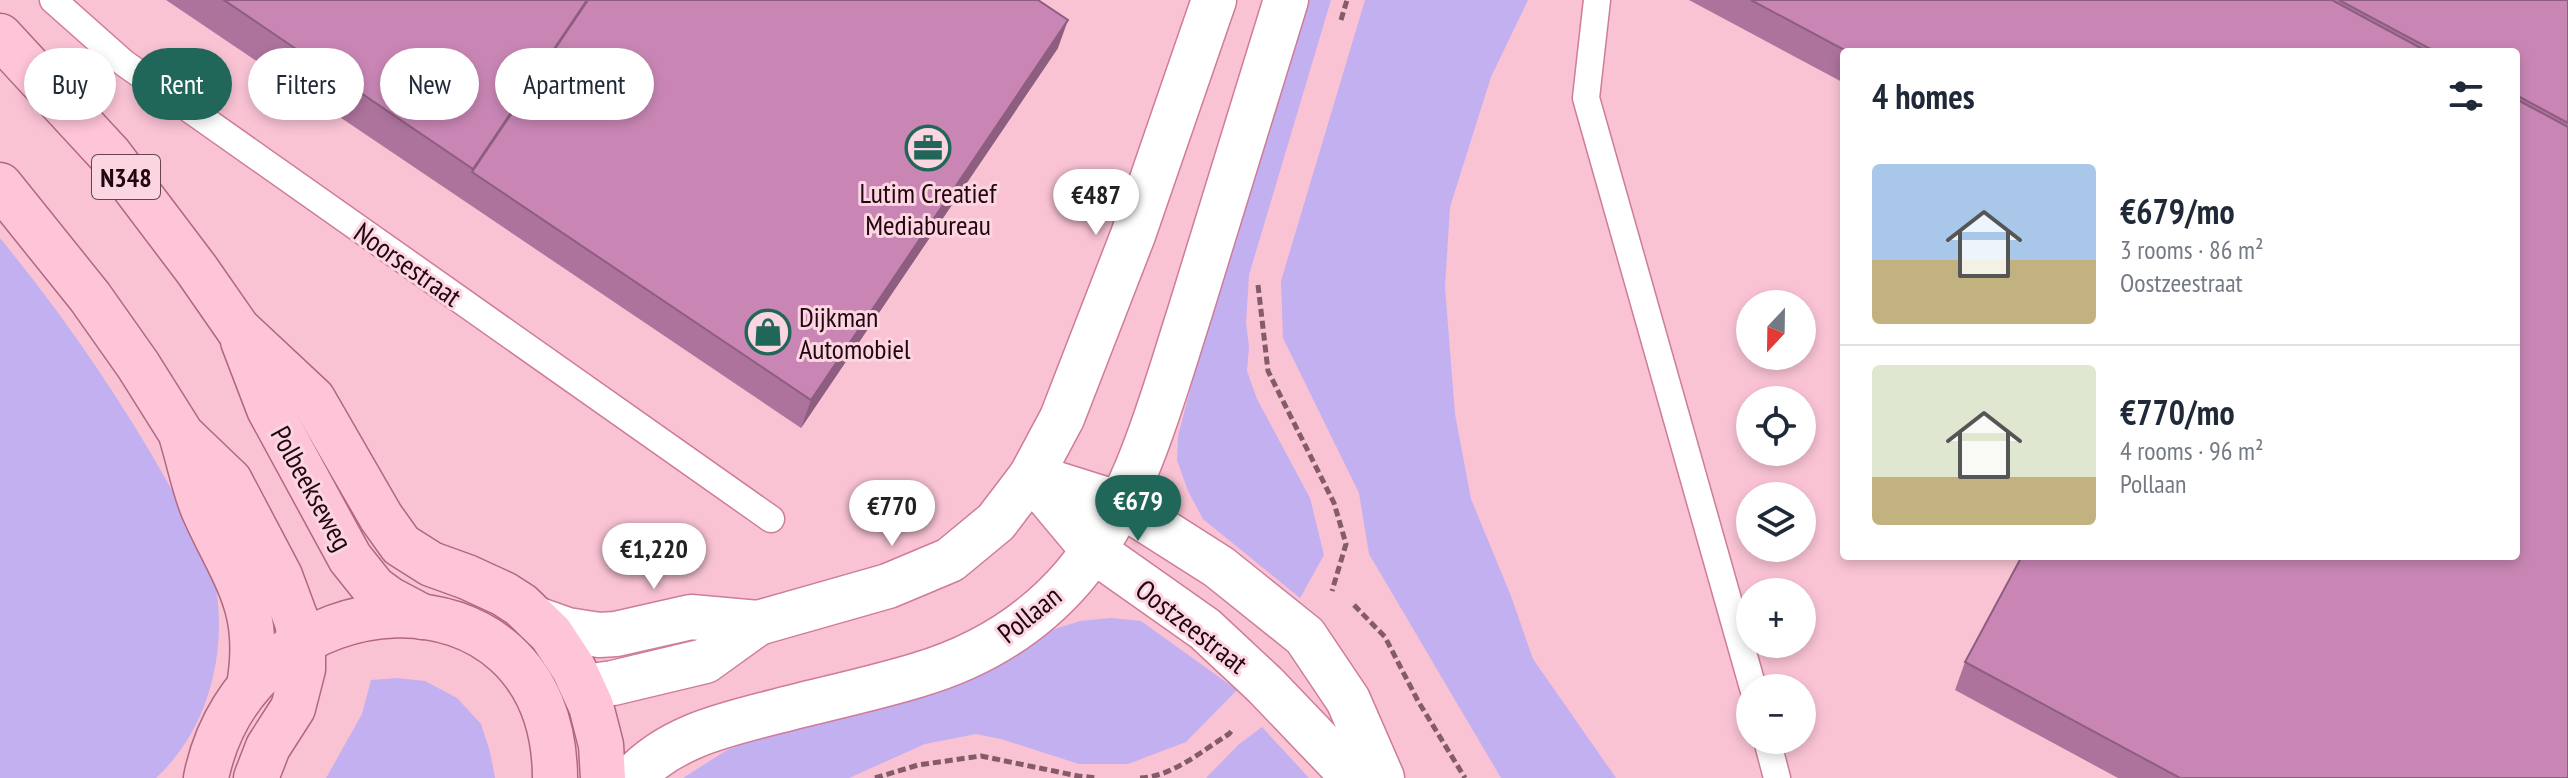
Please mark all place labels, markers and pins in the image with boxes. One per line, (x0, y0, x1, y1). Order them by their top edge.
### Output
office icon: Lutim Creatief Mediabureau (904, 124, 952, 172)
pin: €487 (1049, 169, 1143, 237)
place label: Lutim Creatief Mediabureau (860, 174, 998, 243)
place label: Dijkman Automobiel (799, 298, 911, 367)
shop icon: Dijkman Automobiel (744, 308, 792, 356)
pin: €679 (1091, 475, 1185, 543)
pin: €770 (845, 480, 939, 548)
pin: €1,220 (589, 523, 719, 591)

